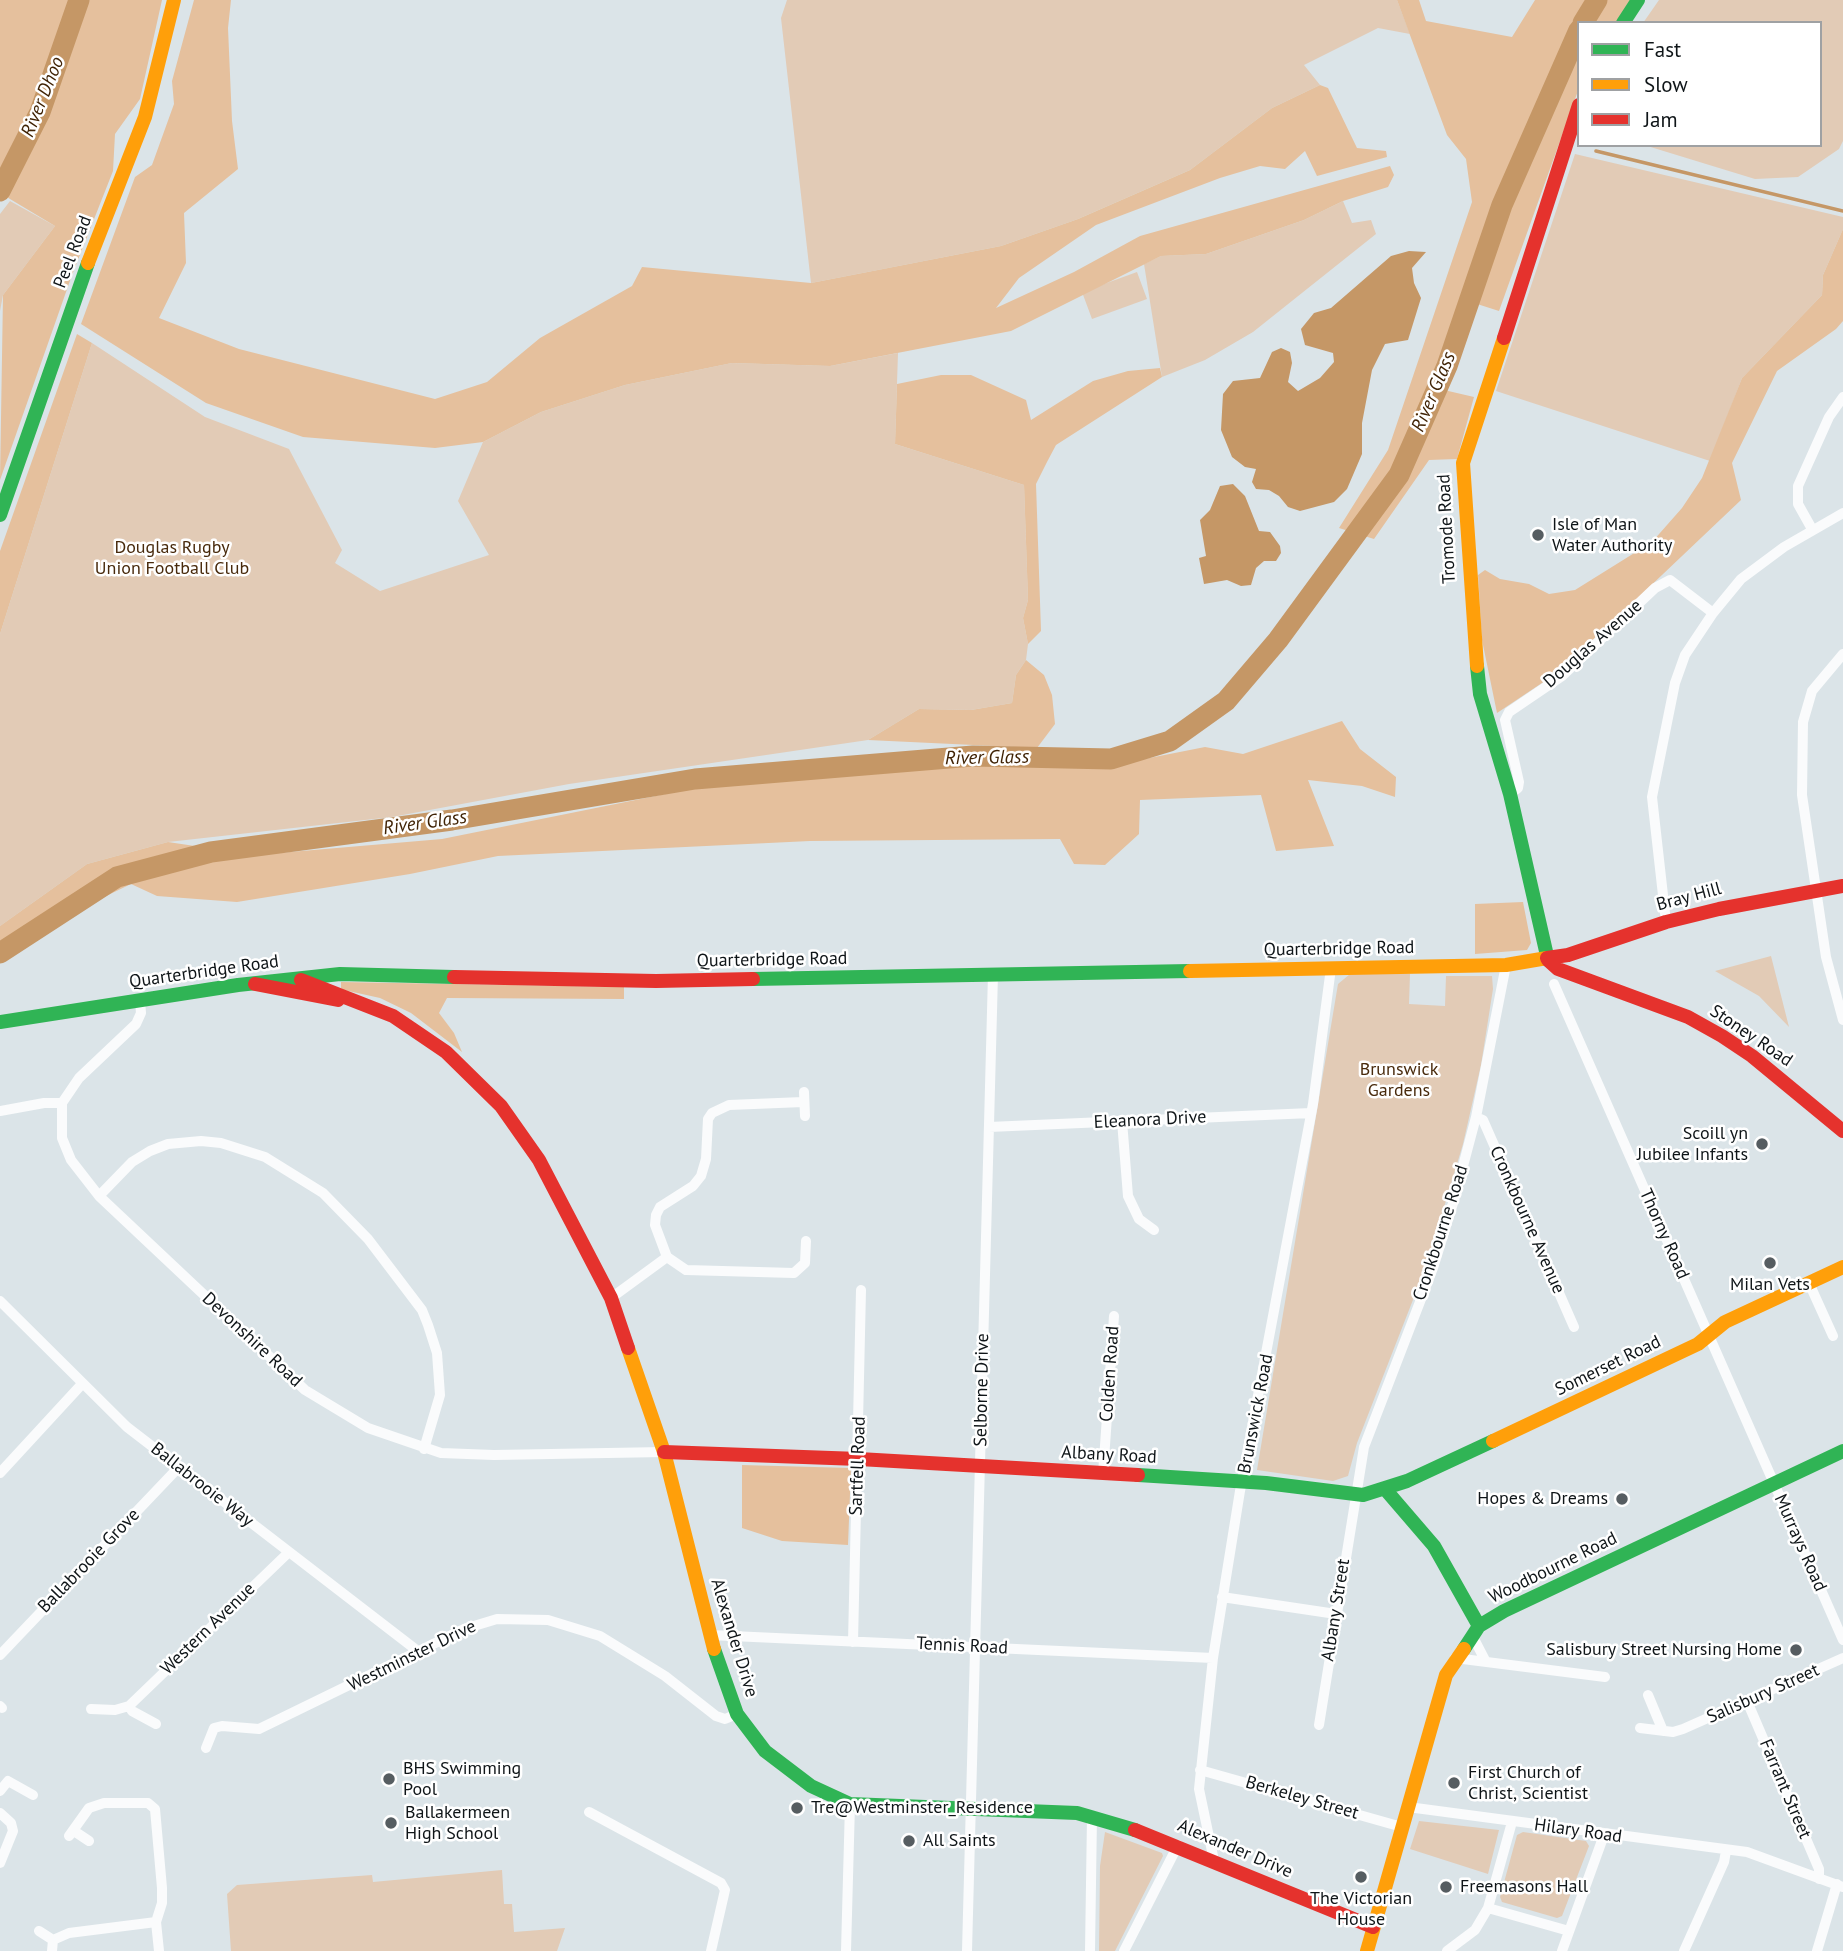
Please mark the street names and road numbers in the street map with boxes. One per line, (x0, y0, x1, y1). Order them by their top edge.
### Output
street label: Peel Road (49, 213, 97, 291)
street label: Tromode Road (1433, 474, 1461, 584)
street label: Douglas Avenue (1539, 595, 1647, 693)
street label: Bray Hill (1654, 878, 1724, 916)
street label: Quarterbridge Road (1263, 937, 1415, 961)
street label: Quarterbridge Road (696, 948, 848, 972)
street label: Quarterbridge Road (128, 951, 280, 993)
street label: Stoney Road (1706, 1000, 1796, 1072)
street label: Eleanora Drive (1093, 1106, 1207, 1134)
street label: Cronkbourne Avenue (1485, 1143, 1569, 1297)
street label: Cronkbourne Road (1409, 1162, 1473, 1304)
street label: Thorny Road (1634, 1185, 1694, 1283)
street label: Devonshire Road (197, 1288, 307, 1392)
street label: Colden Road (1096, 1325, 1124, 1423)
street label: Somerset Road (1552, 1331, 1664, 1401)
street label: Selborne Drive (970, 1333, 994, 1447)
street label: Brunswick Road (1234, 1352, 1278, 1476)
street label: Sartfell Road (845, 1416, 871, 1516)
street label: Ballabrooie Way (146, 1438, 258, 1532)
street label: Albany Road (1061, 1442, 1157, 1468)
street label: Murrays Road (1769, 1491, 1831, 1595)
street label: Ballabrooie Grove (34, 1504, 144, 1618)
street label: Woodbourne Road (1485, 1528, 1621, 1608)
street label: Albany Street (1317, 1557, 1355, 1663)
street label: Alexander Drive (706, 1576, 762, 1700)
street label: Western Avenue (156, 1579, 260, 1679)
street label: Westminster Drive (344, 1616, 480, 1696)
street label: Tennis Road (916, 1633, 1008, 1659)
street label: Salisbury Street (1703, 1660, 1823, 1728)
street label: Farrant Street (1754, 1736, 1816, 1842)
street label: Berkeley Street (1243, 1772, 1361, 1824)
street label: Hilary Road (1533, 1814, 1623, 1848)
street label: Alexander Drive (1174, 1815, 1296, 1883)

